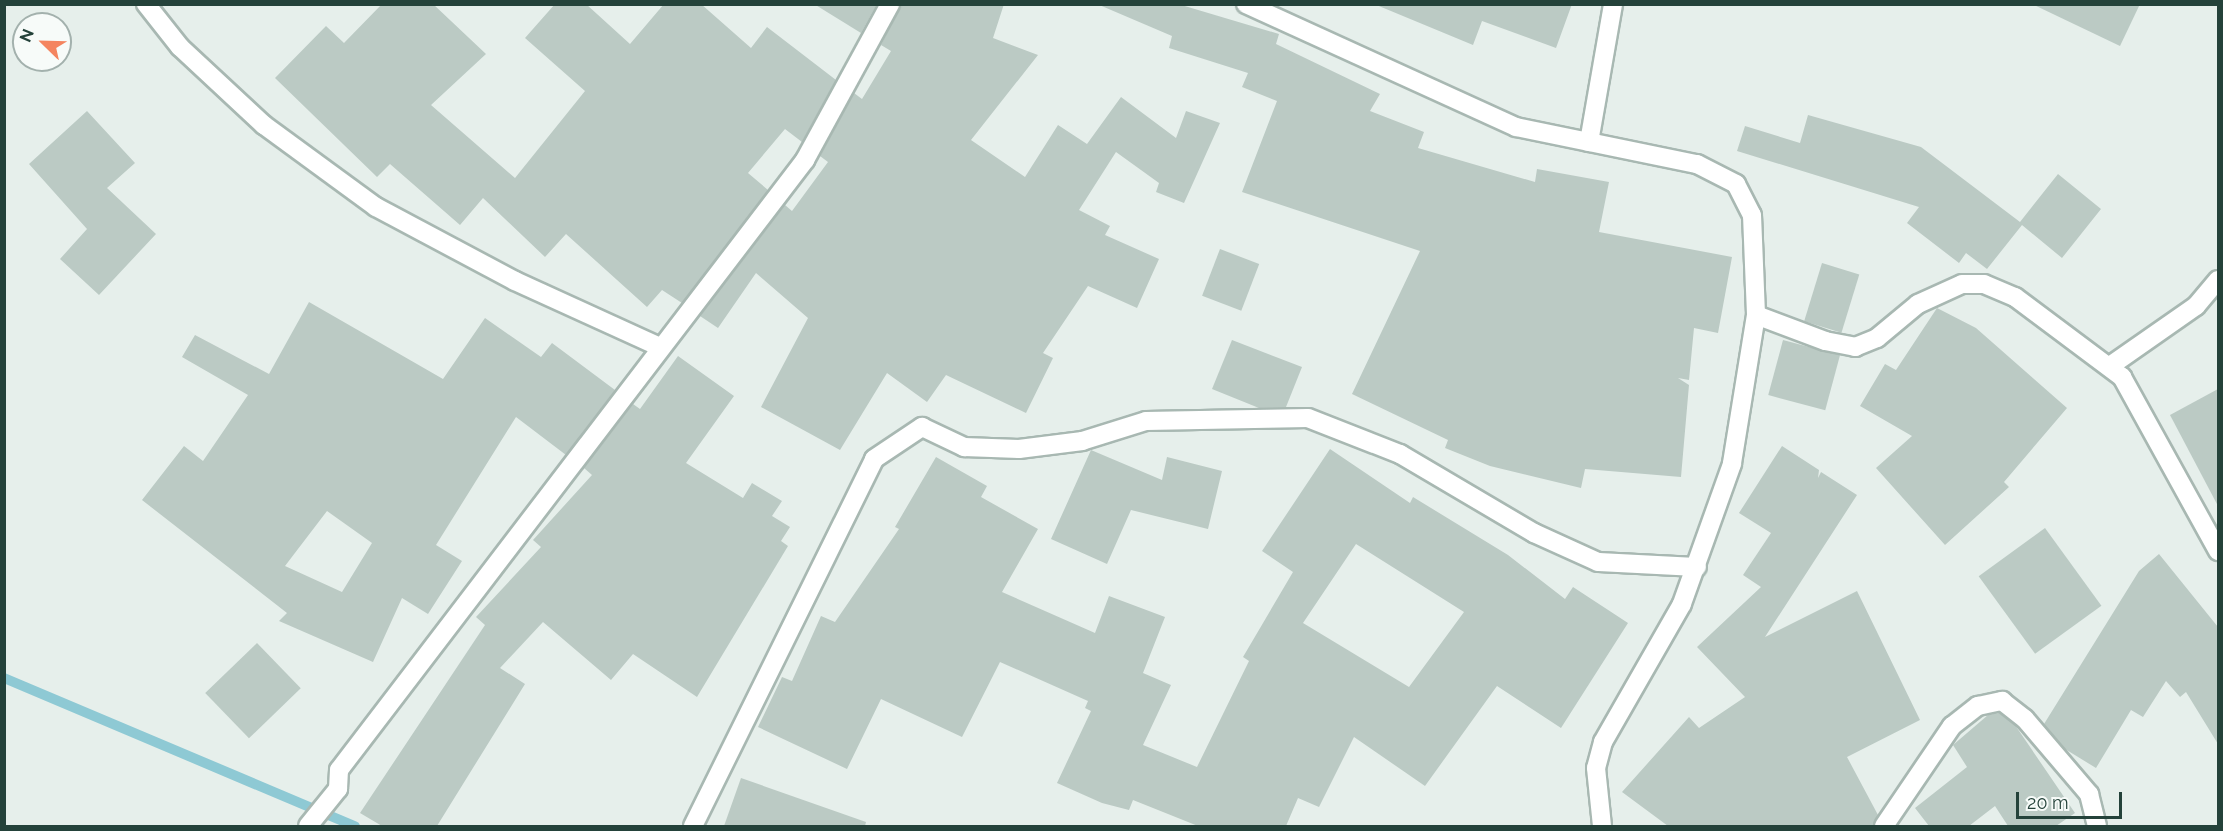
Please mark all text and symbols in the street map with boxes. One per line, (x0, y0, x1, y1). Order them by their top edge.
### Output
north arrow (12, 12, 72, 72)
text: N (16, 26, 38, 45)
scale bar (2019, 780, 2126, 818)
text: 20 m (2027, 792, 2069, 813)

